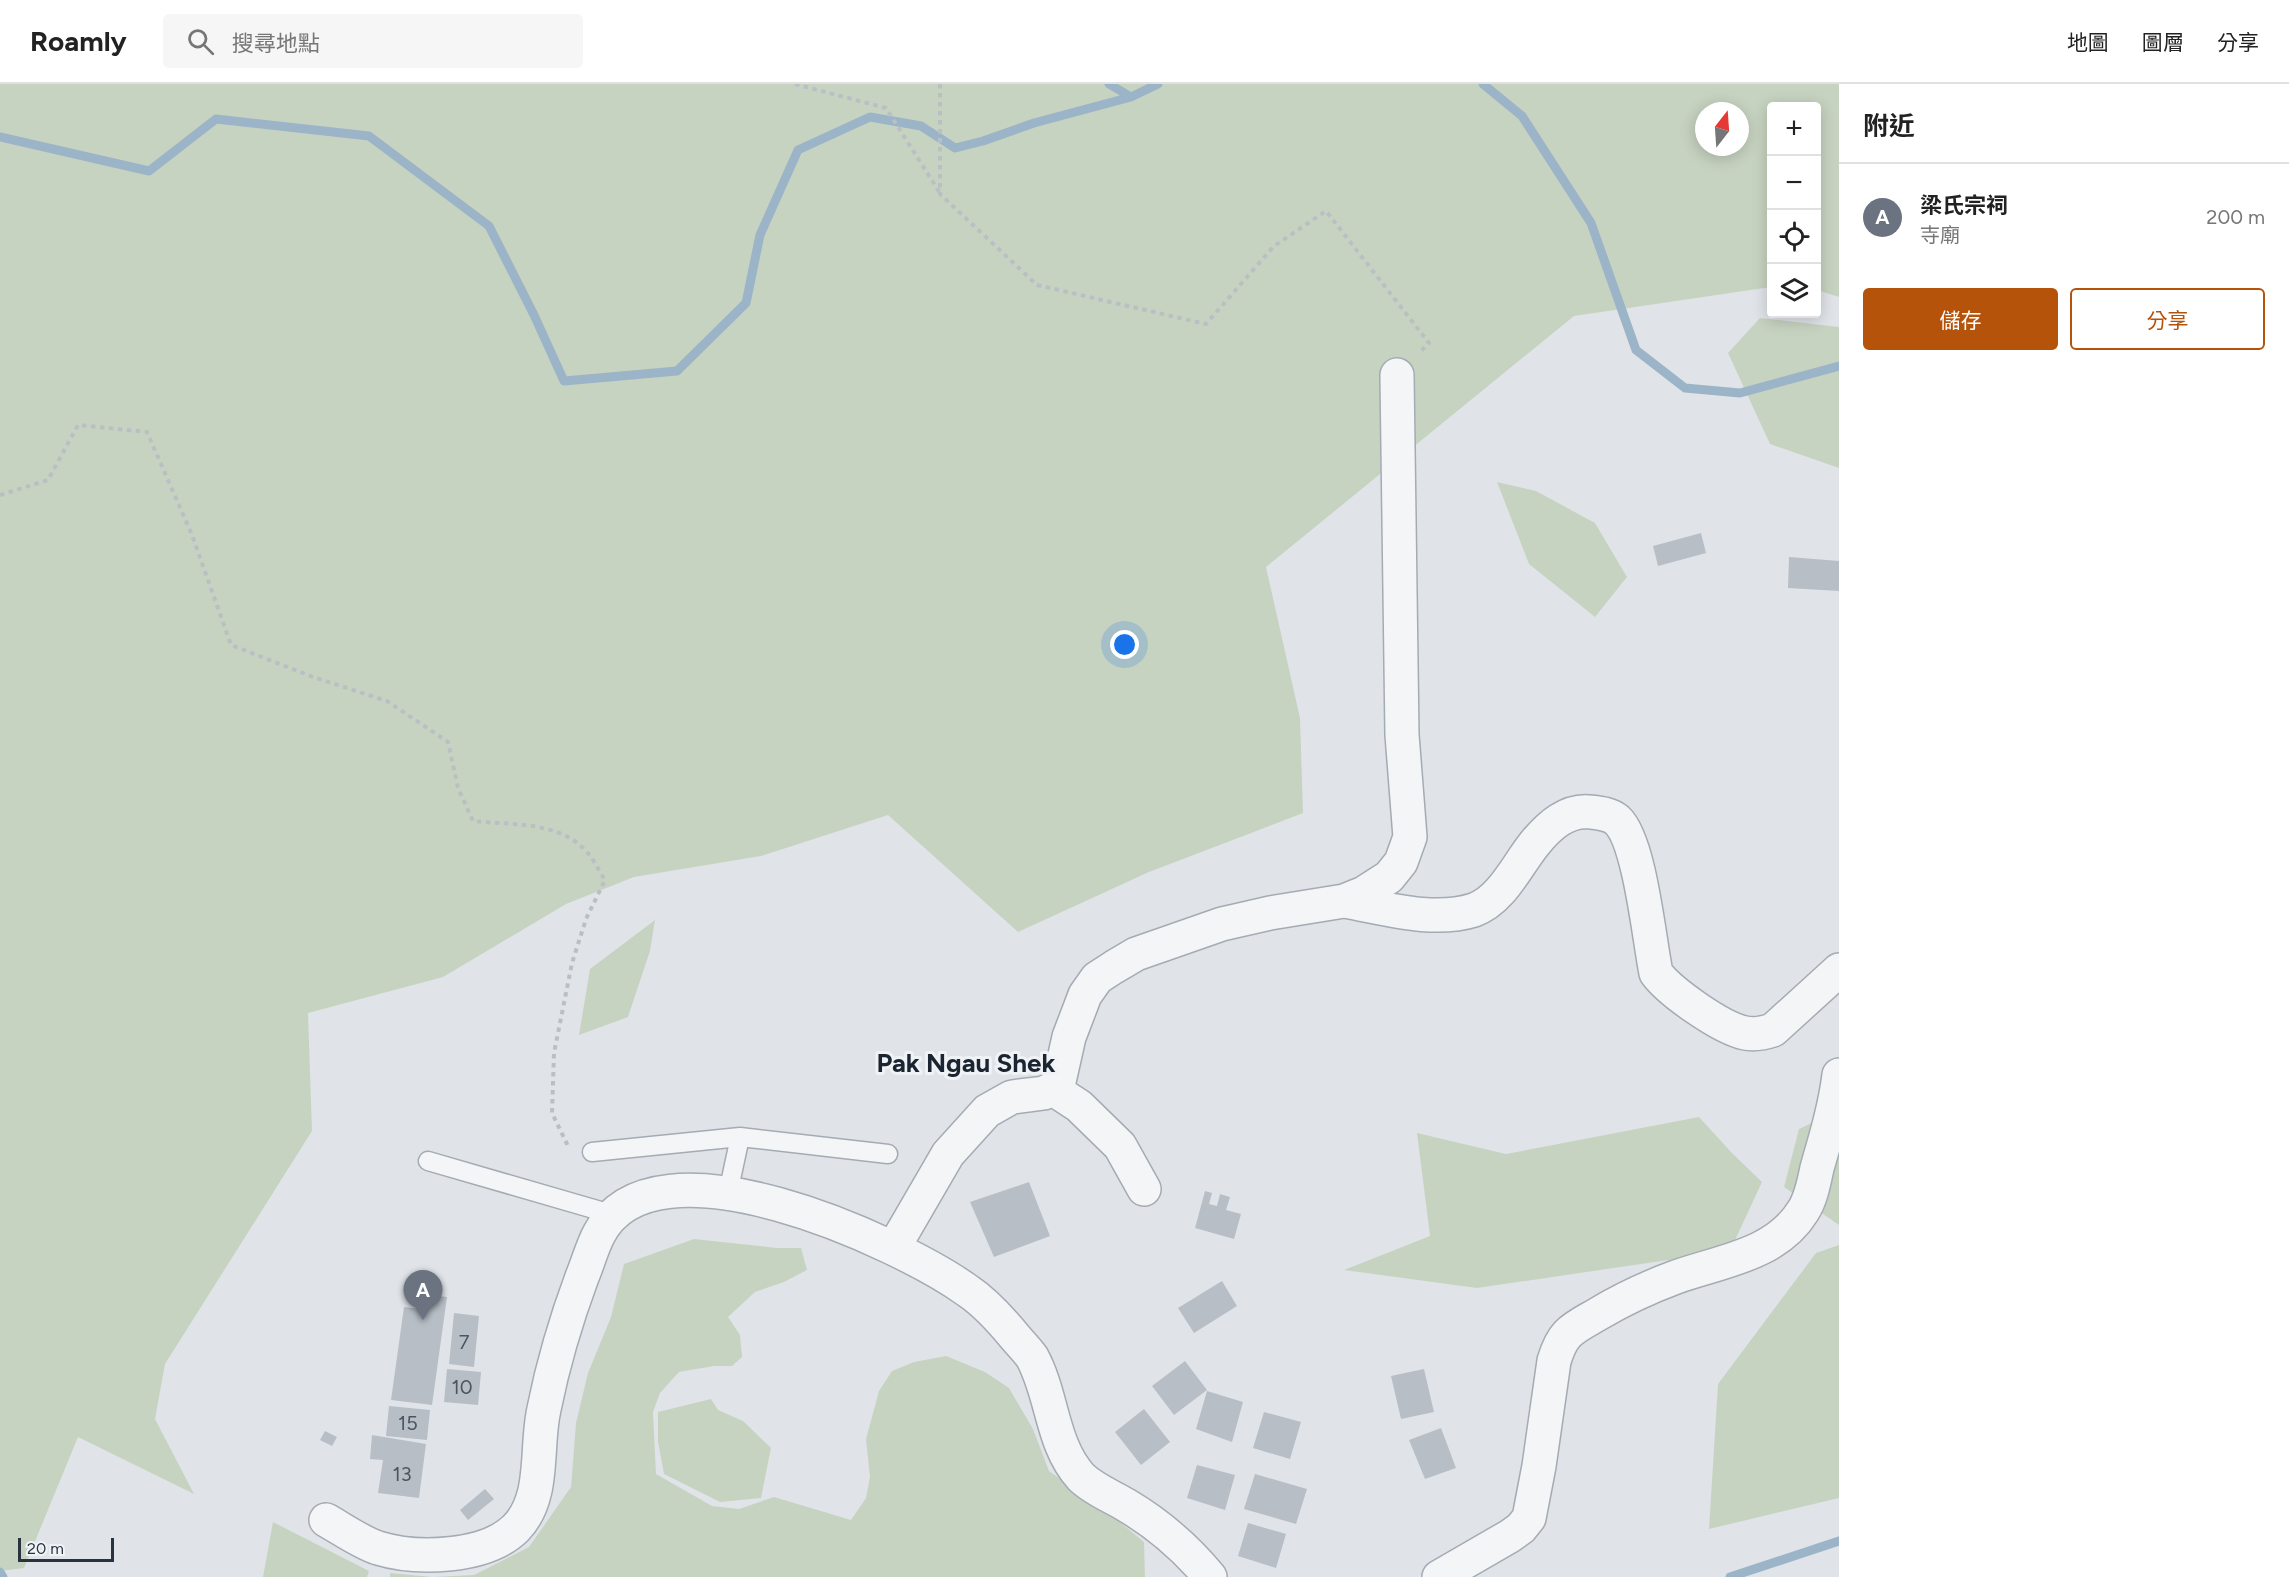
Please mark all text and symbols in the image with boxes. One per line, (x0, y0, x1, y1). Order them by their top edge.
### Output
search box (163, 14, 583, 68)
text: Roamly (30, 24, 127, 58)
icon: search (184, 25, 217, 58)
text: 搜尋地點 (232, 30, 320, 57)
text: 地圖 (2067, 30, 2109, 55)
text: 圖層 (2142, 30, 2184, 55)
text: 分享 (2217, 30, 2259, 55)
north arrow (1695, 102, 1749, 156)
map controls (1767, 102, 1821, 318)
button: + (1767, 102, 1821, 156)
text: 附近 (1863, 110, 1915, 142)
button: − (1767, 156, 1821, 210)
text: 梁氏宗祠 (1920, 192, 2008, 219)
text: A (1875, 205, 1890, 229)
text: 200 m (2206, 205, 2265, 229)
button: locate (1767, 210, 1821, 264)
text: 寺廟 (1920, 223, 1960, 247)
button: layers (1767, 264, 1821, 318)
button: 儲存 (1863, 288, 2058, 350)
button: 分享 (2070, 288, 2265, 350)
your location (1110, 630, 1139, 659)
district label: Pak Ngau Shek (877, 1047, 1056, 1079)
pin: A (404, 1270, 442, 1320)
house number: 7 (459, 1330, 470, 1354)
house number: 10 (451, 1375, 473, 1399)
house number: 15 (398, 1411, 418, 1435)
house number: 13 (392, 1462, 412, 1486)
scale bar (18, 1535, 114, 1562)
text: 20 m (27, 1539, 64, 1558)

